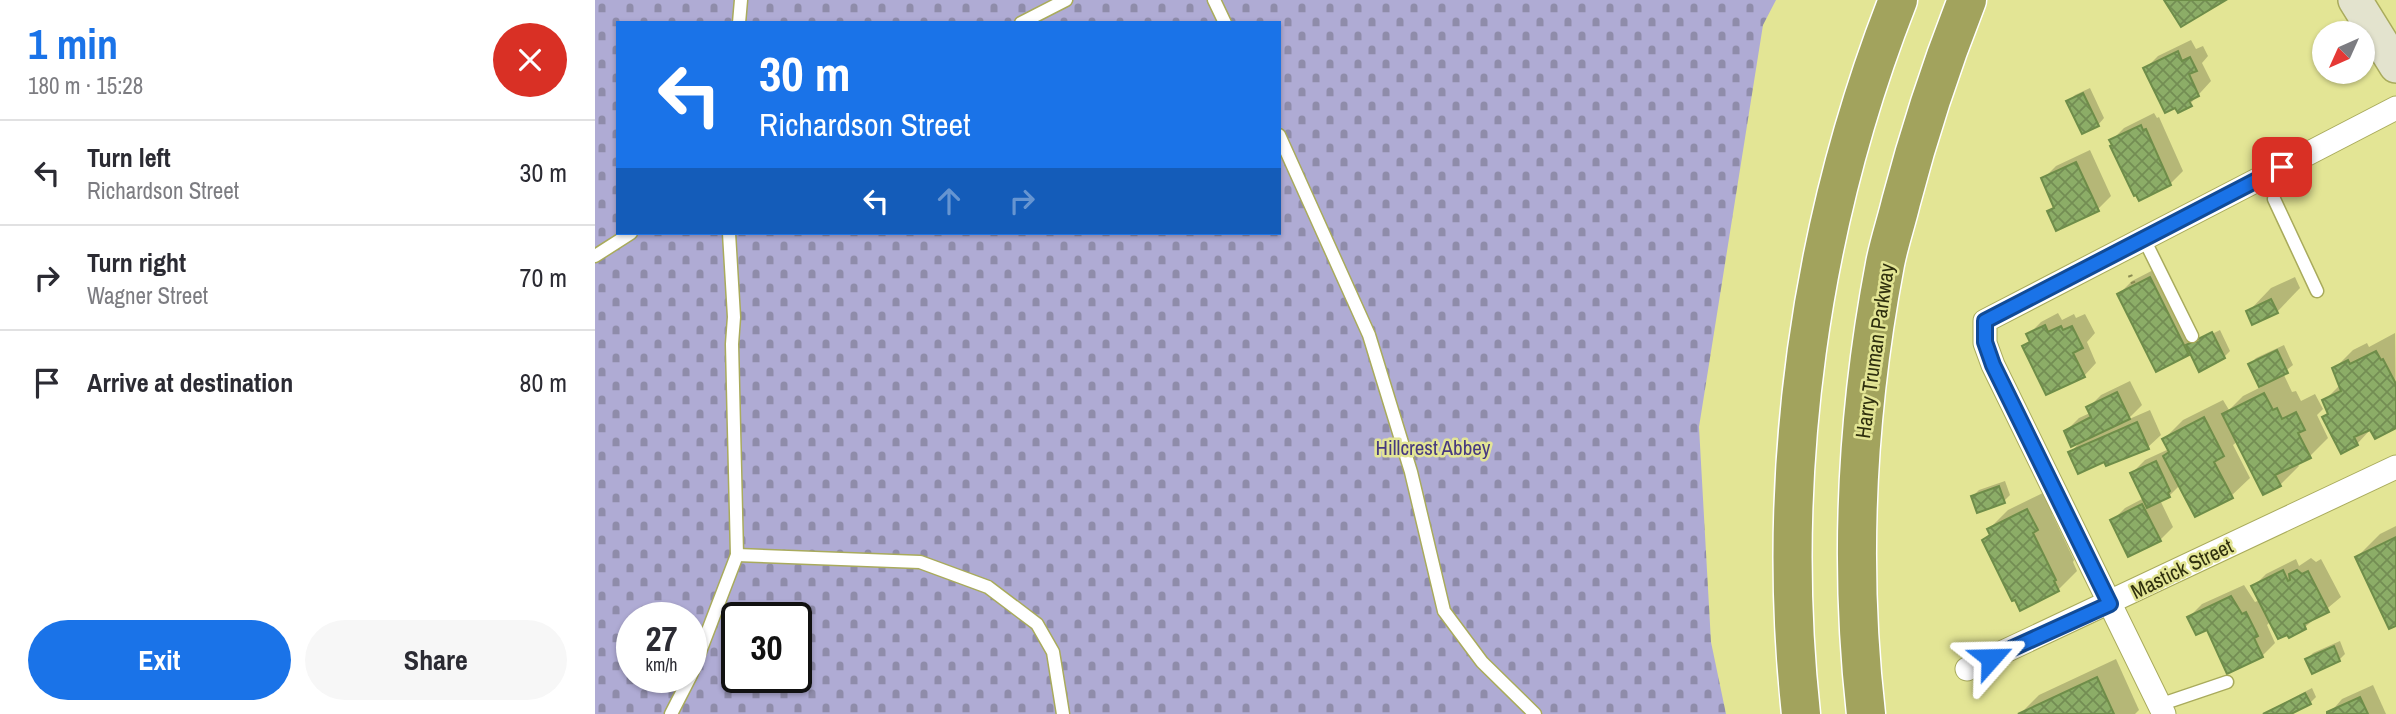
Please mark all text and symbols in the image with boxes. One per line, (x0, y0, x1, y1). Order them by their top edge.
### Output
text: 1 min (28, 16, 118, 72)
north arrow (2312, 21, 2375, 84)
map controls (2312, 21, 2375, 84)
button: close (493, 23, 567, 97)
text: 30 m (759, 40, 851, 106)
icon: left (644, 49, 735, 140)
text: 180 m · 15:28 (28, 70, 143, 101)
text: Richardson Street (759, 103, 971, 146)
pin (2252, 137, 2312, 197)
text: Turn left (87, 140, 171, 175)
icon: arrive (2263, 148, 2301, 186)
icon: left (28, 154, 66, 192)
text: 30 m (520, 155, 567, 190)
text: Richardson Street (87, 175, 239, 206)
icon: left (857, 182, 895, 220)
icon: ahead (930, 182, 968, 220)
icon: right (1003, 182, 1041, 220)
text: Turn right (87, 245, 186, 280)
icon: right (28, 259, 66, 297)
text: 70 m (520, 260, 567, 295)
street label: Harry Truman Parkway (1848, 261, 1901, 440)
text: Wagner Street (87, 280, 208, 311)
icon: arrive (28, 364, 66, 402)
text: Arrive at destination (87, 365, 293, 400)
text: 80 m (520, 365, 567, 400)
park label: Hillcrest Abbey (1376, 433, 1491, 462)
street label: Mastick Street (2126, 531, 2238, 606)
speed limit sign: 30 (721, 602, 812, 693)
text: 27 (646, 615, 677, 662)
button: Exit (28, 620, 291, 700)
button: Share (305, 620, 567, 700)
position arrow (1954, 621, 2028, 695)
text: km/h (646, 652, 678, 677)

